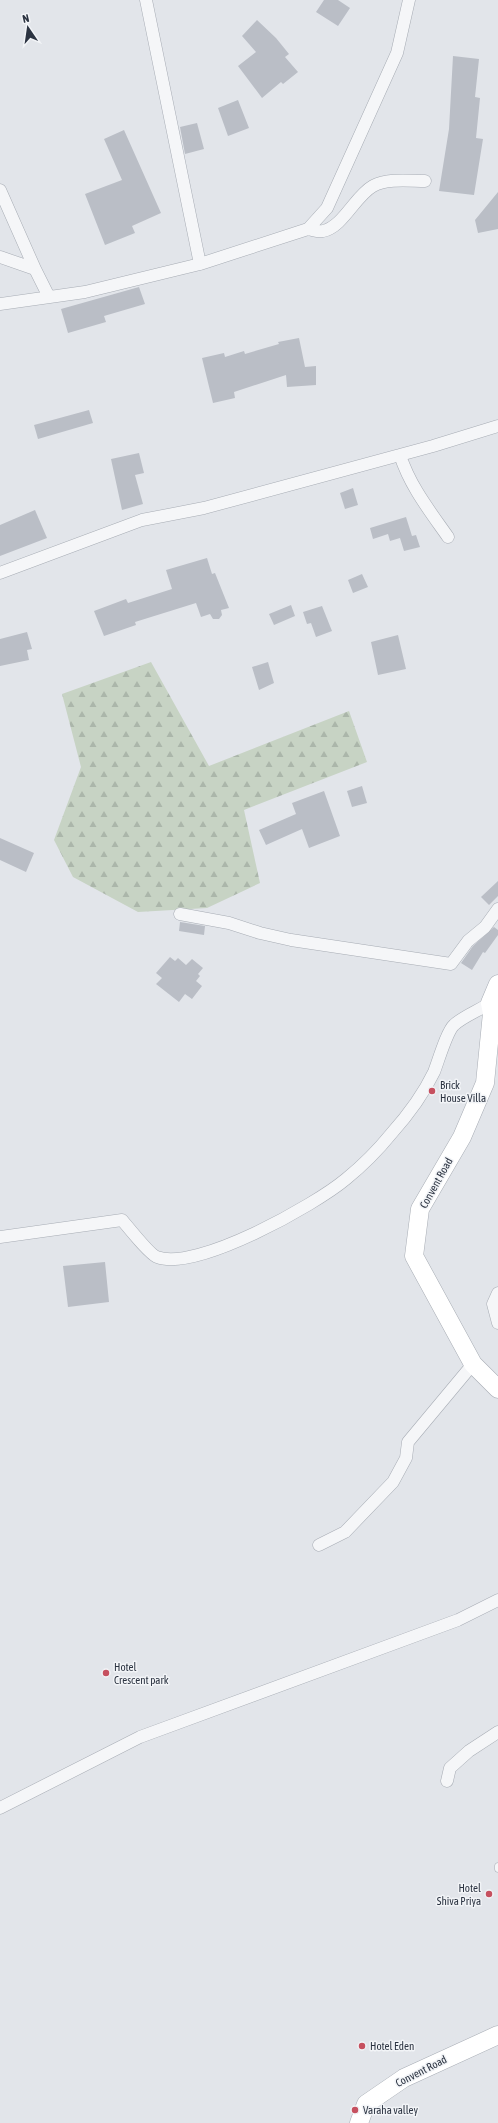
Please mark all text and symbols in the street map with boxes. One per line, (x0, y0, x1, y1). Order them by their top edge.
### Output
north arrow (8, 8, 48, 48)
text: N (21, 12, 30, 25)
place label: Brick House Villa (440, 1079, 486, 1104)
marker: Brick House Villa (427, 1086, 437, 1096)
street label: Convent Road (417, 1156, 455, 1210)
place label: Hotel Crescent park (114, 1661, 169, 1686)
marker: Hotel Crescent park (101, 1668, 111, 1678)
place label: Hotel Shiva Priya (437, 1882, 481, 1907)
marker: Hotel Shiva Priya (484, 1889, 494, 1899)
place label: Hotel Eden (370, 2040, 414, 2052)
marker: Hotel Eden (357, 2041, 367, 2051)
street label: Convent Road (393, 2053, 449, 2089)
place label: Varaha valley (363, 2104, 418, 2116)
marker: Varaha valley (350, 2105, 360, 2115)

